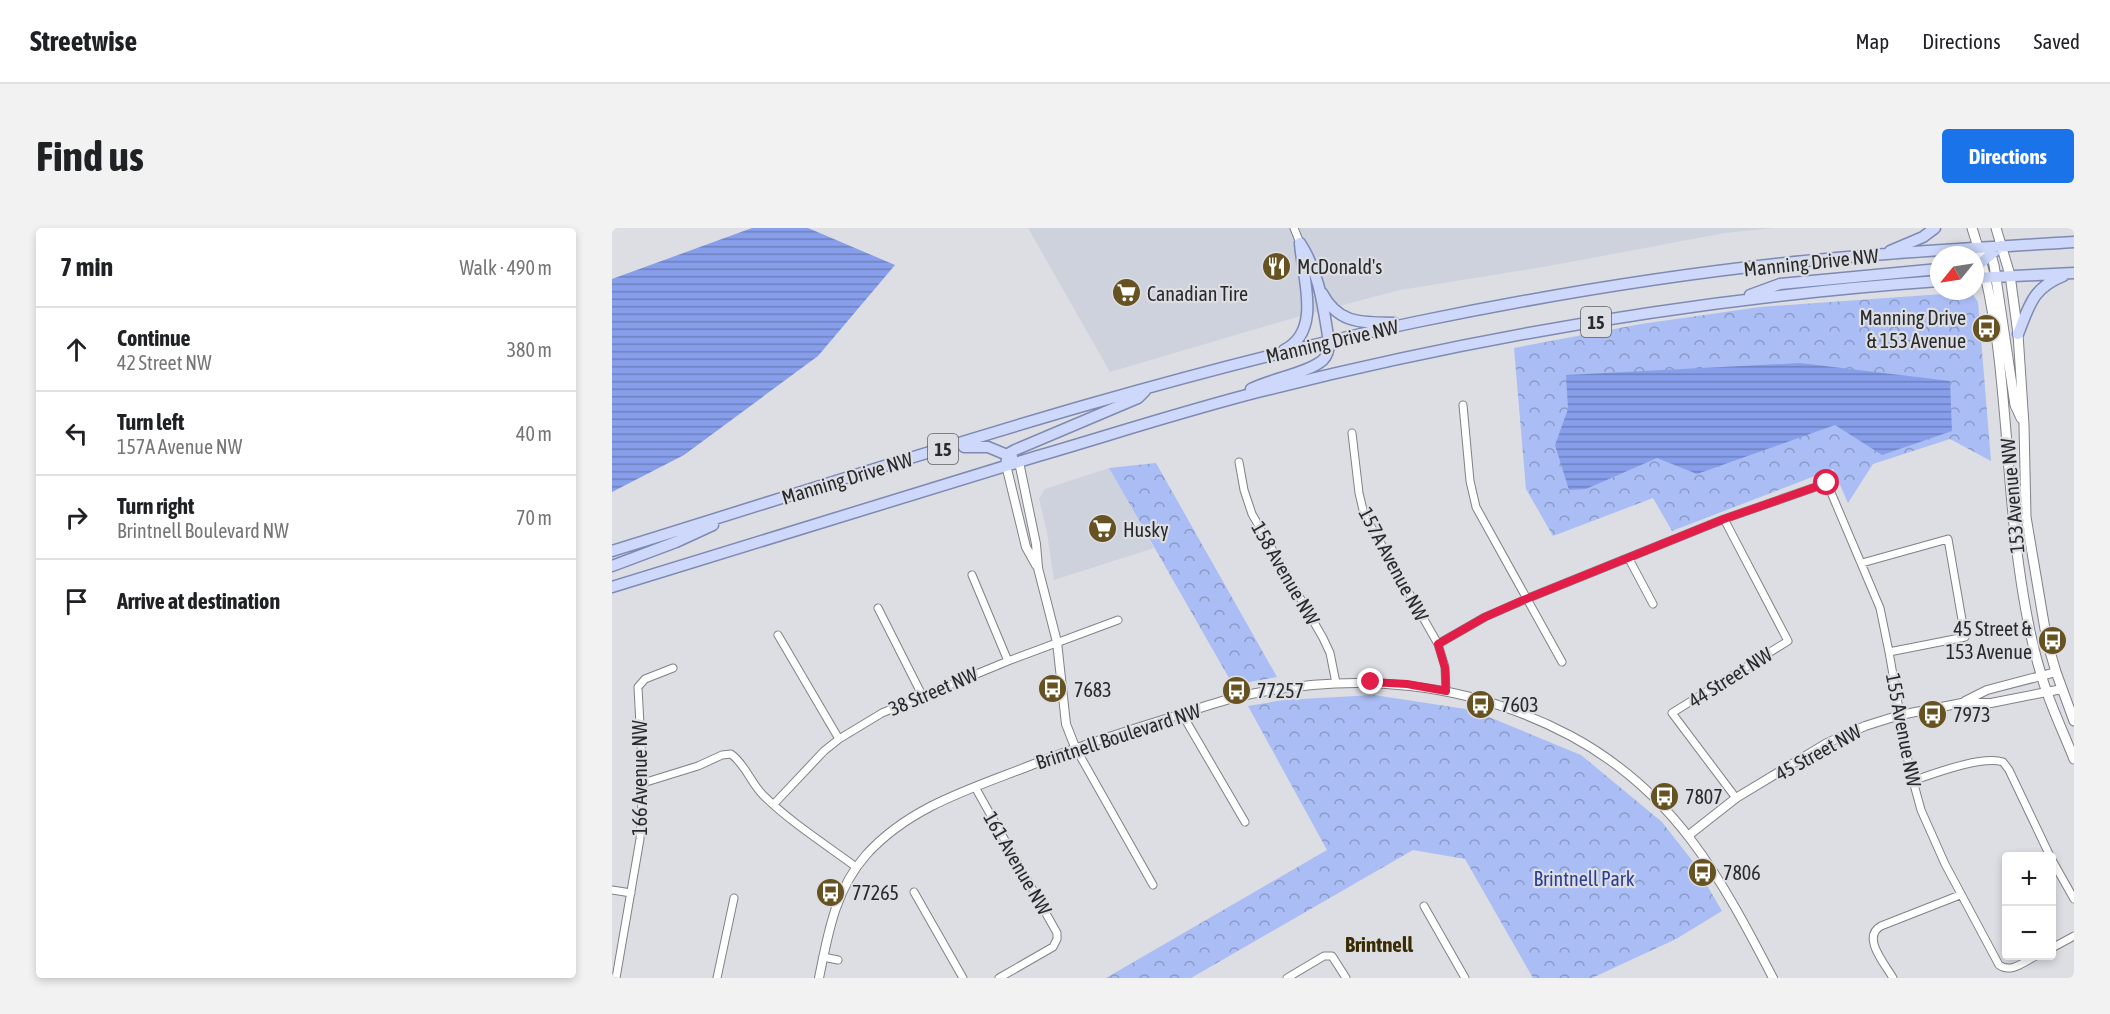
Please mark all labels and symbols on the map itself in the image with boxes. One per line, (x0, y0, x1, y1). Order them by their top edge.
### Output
street label: Manning Drive NW (1742, 243, 1880, 281)
north arrow (1930, 246, 1984, 300)
restaurant icon: McDonald's (1260, 250, 1292, 282)
place label: McDonald's (1297, 255, 1382, 278)
supermarket icon: Canadian Tire (1110, 277, 1142, 309)
place label: Canadian Tire (1147, 282, 1248, 305)
place label: Manning Drive & 153 Avenue (1859, 306, 1966, 352)
road number: 15 (1581, 307, 1611, 337)
bus stop icon: Manning Drive & 153 Avenue (1971, 312, 2003, 344)
street label: Manning Drive NW (1263, 314, 1401, 367)
road number: 15 (928, 434, 958, 464)
street label: 153 Avenue NW (1995, 437, 2028, 554)
street label: Manning Drive NW (779, 447, 916, 509)
route start (1813, 469, 1839, 495)
street label: 157A Avenue NW (1354, 503, 1434, 625)
supermarket icon: Husky (1086, 513, 1118, 545)
street label: 158 Avenue NW (1247, 517, 1325, 629)
place label: Husky (1123, 518, 1168, 541)
place label: 45 Street & 153 Avenue (1946, 617, 2033, 663)
bus stop icon: 45 Street & 153 Avenue (2037, 624, 2069, 656)
street label: 44 Street NW (1684, 642, 1777, 712)
street label: 38 Street NW (885, 662, 981, 720)
route end (1357, 668, 1383, 694)
street label: 155 Avenue NW (1882, 671, 1926, 789)
bus stop icon: 7683 (1037, 673, 1069, 705)
bus stop icon: 77257 (1220, 674, 1252, 706)
place label: 7683 (1074, 678, 1112, 701)
place label: 77257 (1257, 679, 1304, 702)
bus stop icon: 7603 (1464, 688, 1496, 720)
place label: 7603 (1501, 693, 1539, 716)
street label: Brintnell Boulevard NW (1033, 698, 1204, 773)
bus stop icon: 7973 (1916, 698, 1948, 730)
place label: 7973 (1953, 703, 1991, 726)
street label: 45 Street NW (1771, 719, 1865, 785)
street label: 166 Avenue NW (628, 720, 651, 836)
bus stop icon: 7807 (1648, 780, 1680, 812)
place label: 7807 (1685, 785, 1723, 808)
street label: 161 Avenue NW (979, 807, 1057, 919)
bus stop icon: 7806 (1686, 856, 1718, 888)
place label: 7806 (1723, 861, 1761, 884)
park label: Brintnell Park (1534, 867, 1635, 890)
bus stop icon: 77265 (815, 876, 847, 908)
place label: 77265 (852, 881, 899, 904)
district label: Brintnell (1345, 932, 1413, 956)

